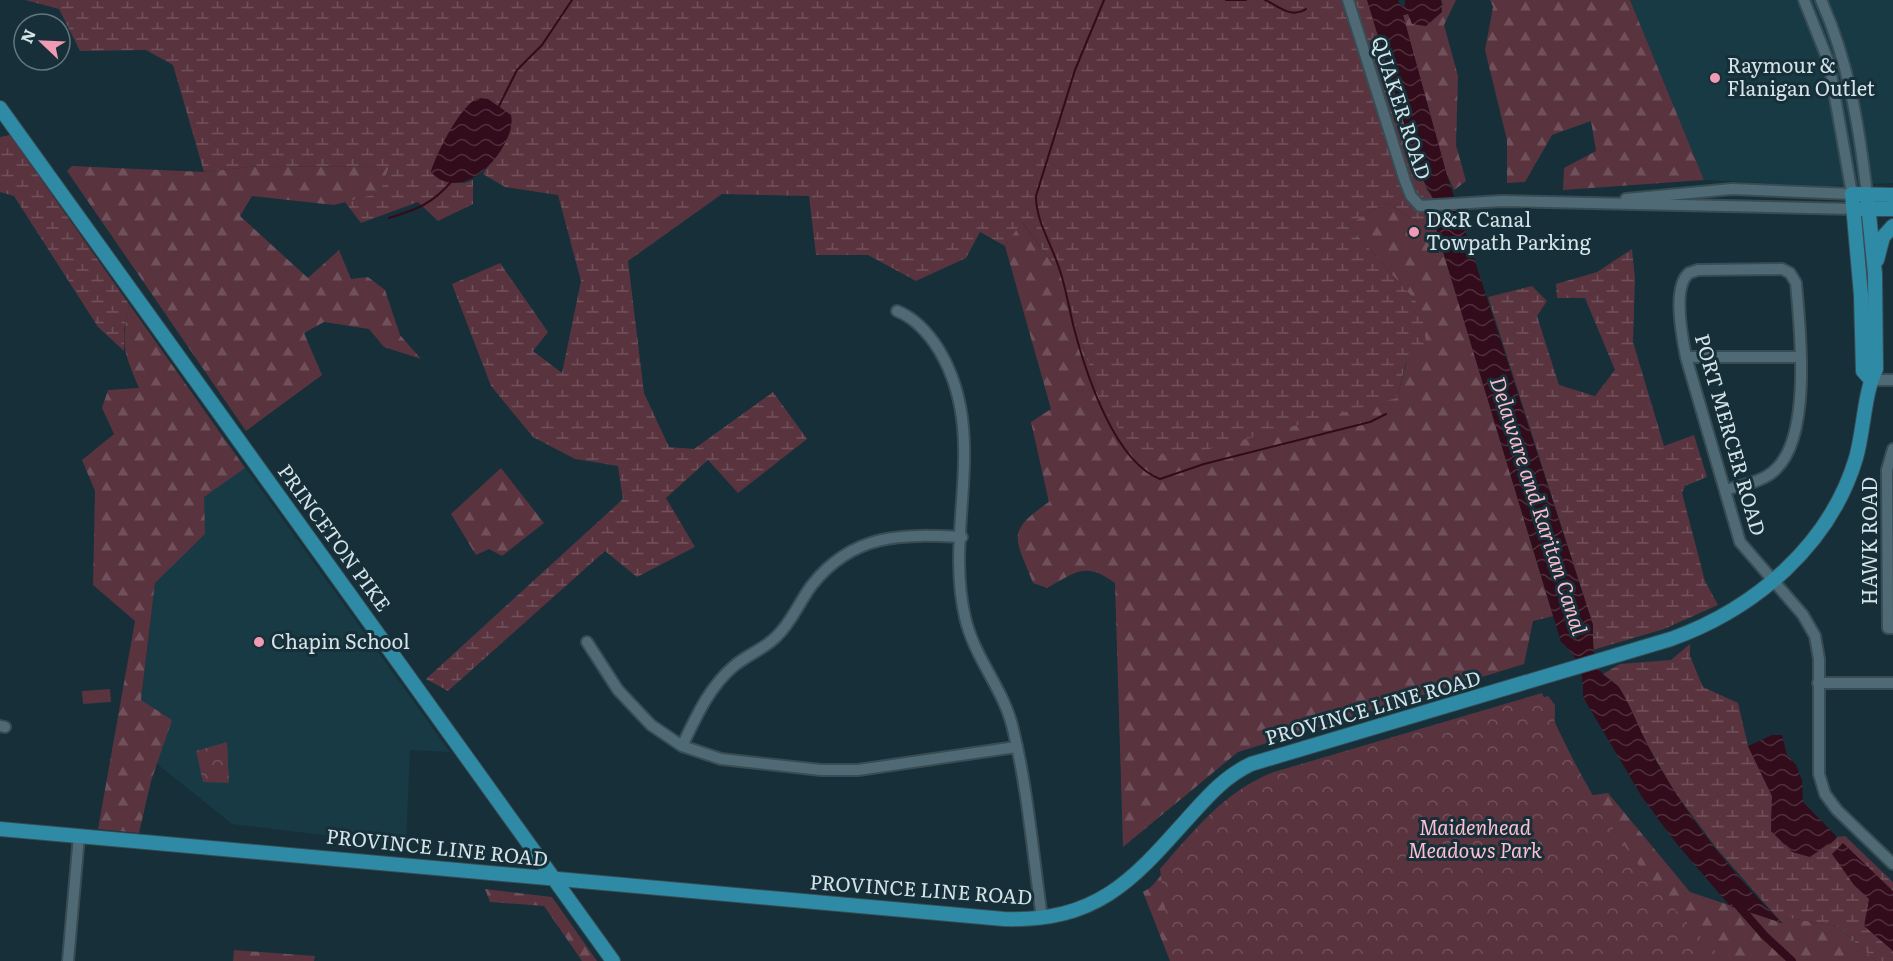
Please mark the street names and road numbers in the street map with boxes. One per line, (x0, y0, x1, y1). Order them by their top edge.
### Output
street label: QUAKER ROAD (1366, 32, 1440, 183)
street label: PORT MERCER ROAD (1689, 330, 1775, 539)
street label: PRINCETON PIKE (272, 457, 399, 617)
street label: HAWK ROAD (1853, 477, 1883, 605)
street label: PROVINCE LINE ROAD (1261, 661, 1484, 751)
street label: PROVINCE LINE ROAD (325, 819, 550, 873)
street label: PROVINCE LINE ROAD (809, 865, 1033, 911)

